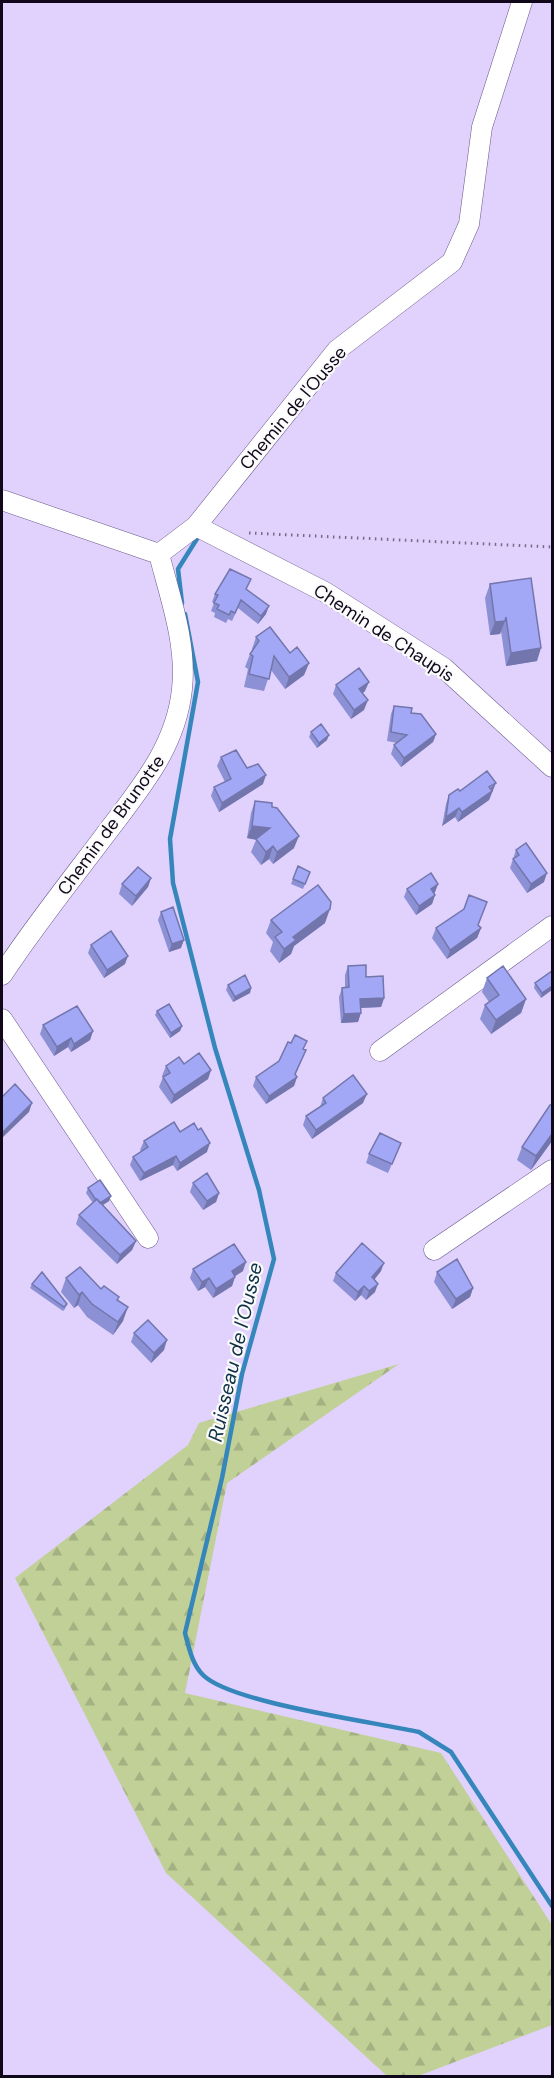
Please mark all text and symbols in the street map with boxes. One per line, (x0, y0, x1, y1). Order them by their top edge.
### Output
street label: Chemin de l'Ousse (234, 341, 352, 475)
street label: Chemin de Chaupis (309, 578, 459, 688)
street label: Chemin de Brunotte (52, 750, 170, 900)
water label: Ruisseau de l'Ousse (202, 1260, 268, 1444)

